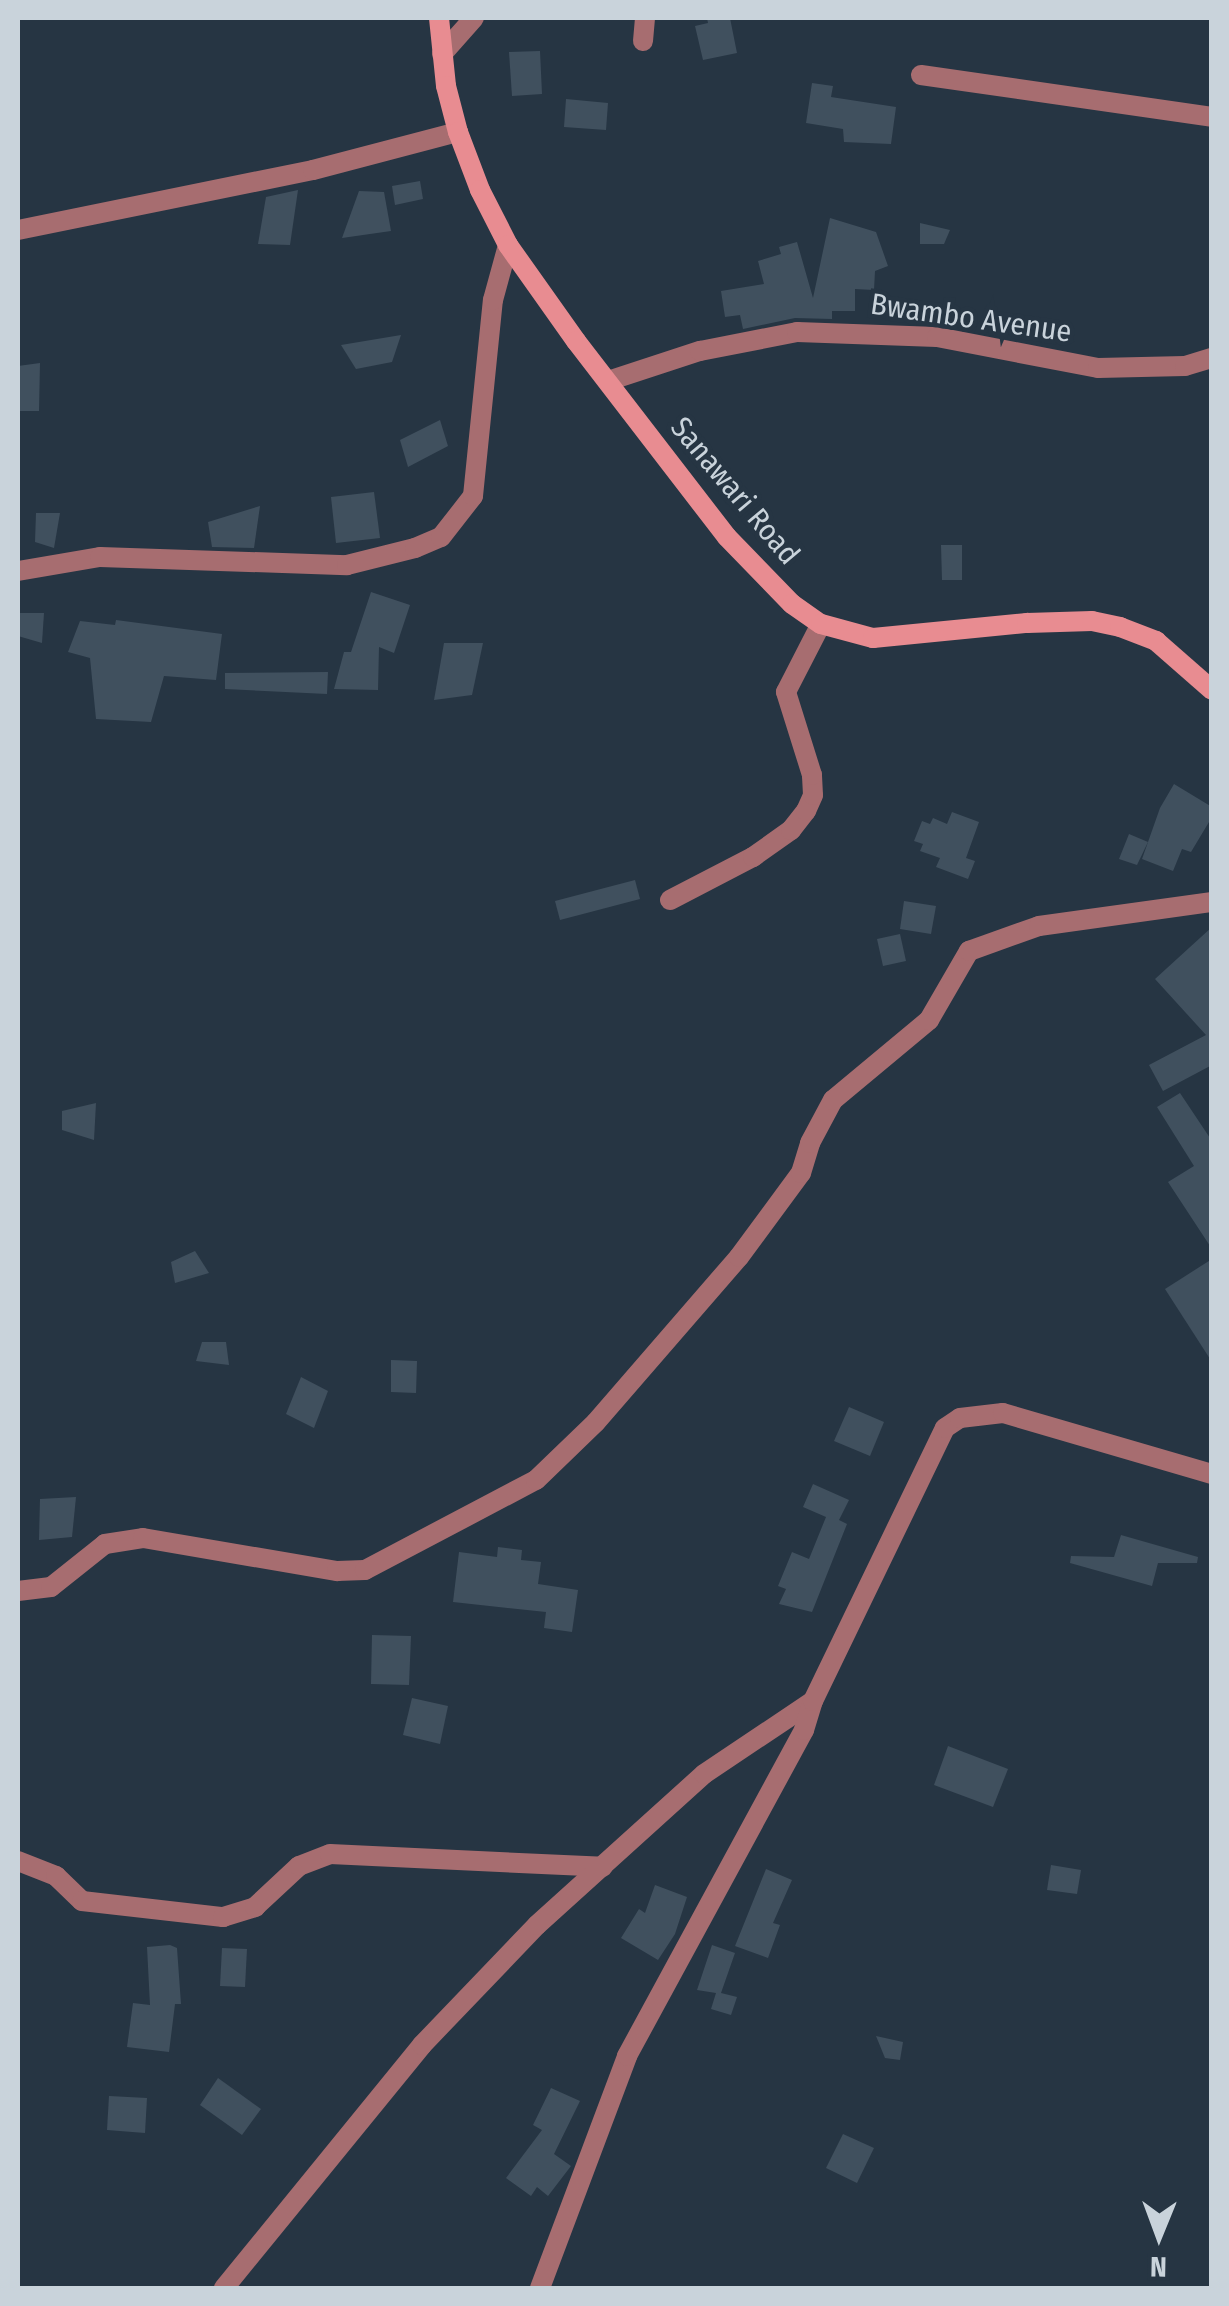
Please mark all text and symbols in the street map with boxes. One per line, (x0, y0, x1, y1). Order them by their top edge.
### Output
street label: Bwambo Avenue (868, 286, 1074, 350)
street label: Sanawari Road (663, 410, 807, 572)
north arrow (1109, 2186, 1209, 2286)
text: N (1150, 2250, 1167, 2283)

